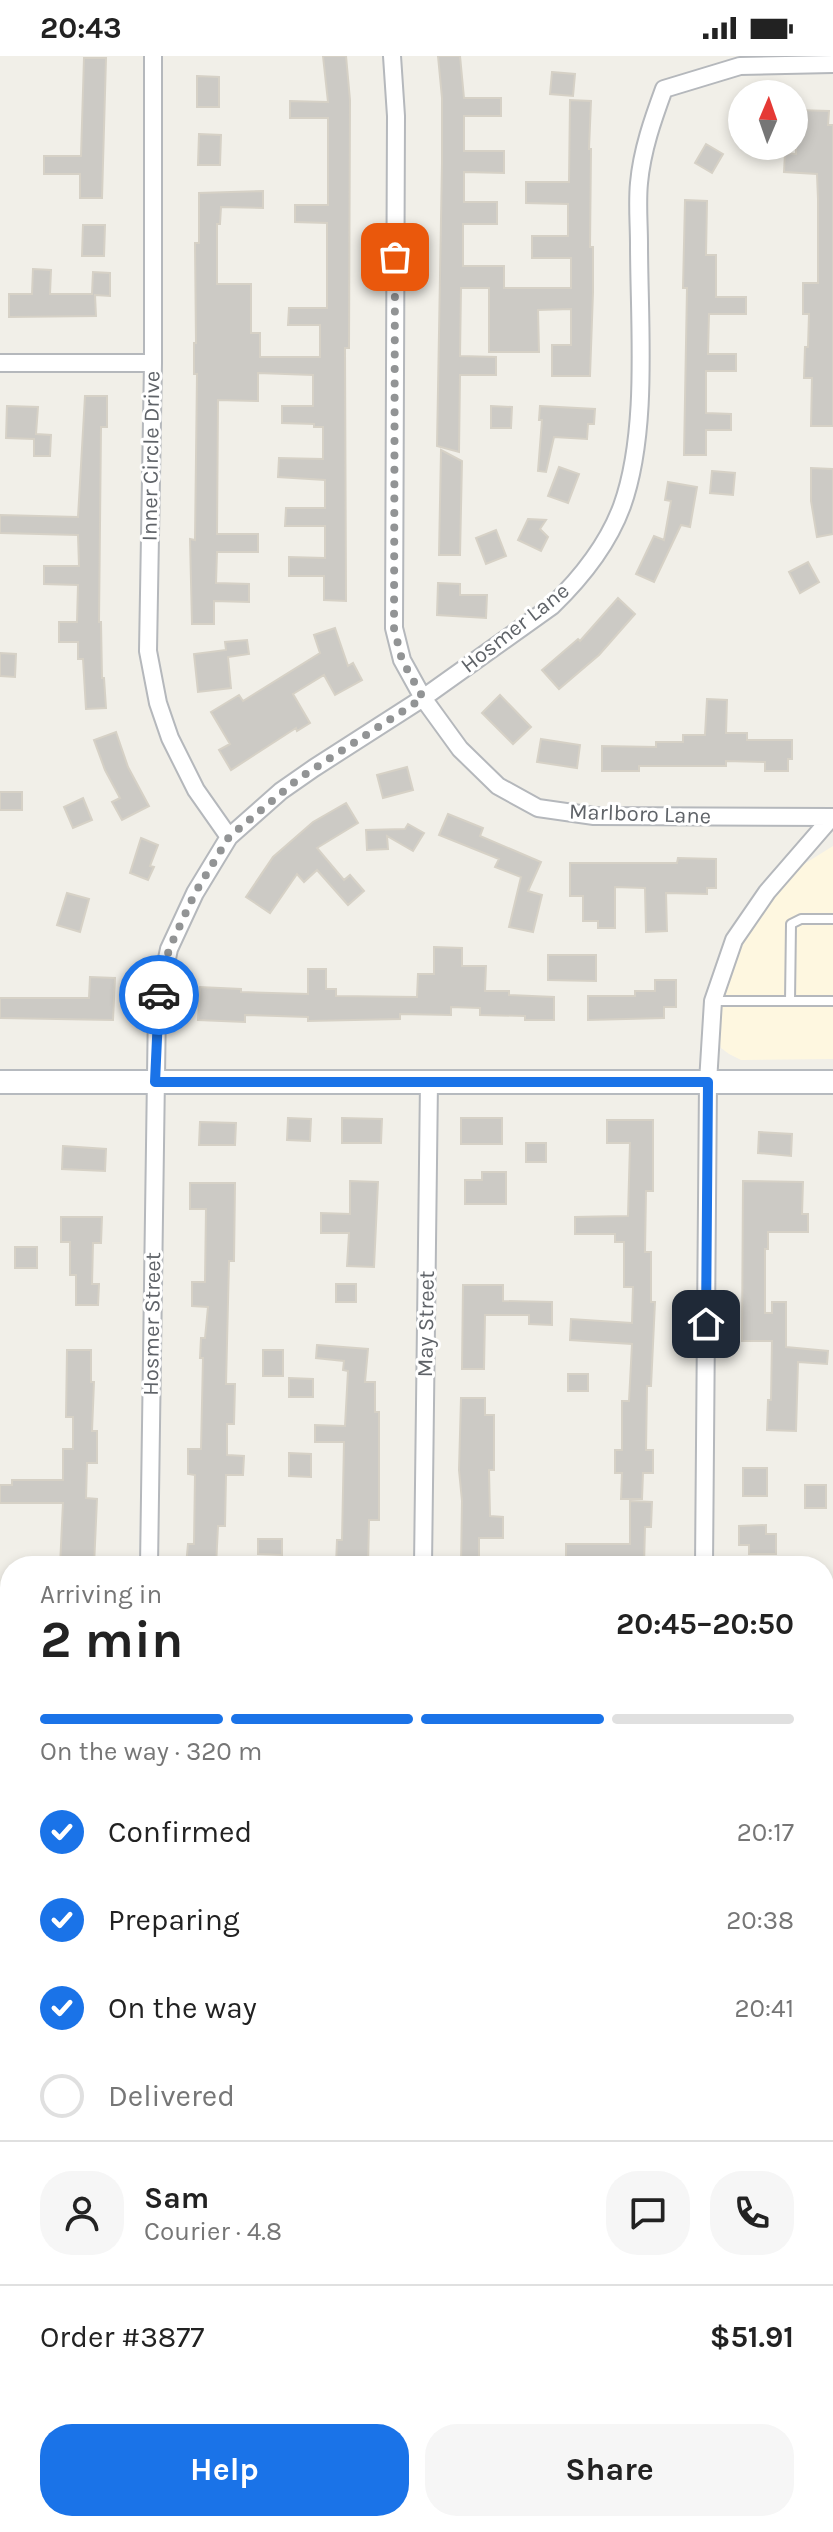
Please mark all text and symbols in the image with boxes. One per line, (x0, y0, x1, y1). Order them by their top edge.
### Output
text: 20:43 (40, 10, 122, 46)
north arrow (728, 80, 808, 160)
map controls (728, 80, 808, 160)
pin (361, 223, 429, 291)
icon: bag (373, 235, 417, 279)
street label: Inner Circle Drive (137, 370, 165, 542)
street label: Hosmer Lane (456, 578, 574, 678)
street label: Marlboro Lane (569, 799, 711, 829)
courier (119, 955, 199, 1035)
icon: car (137, 973, 181, 1017)
street label: Hosmer Street (138, 1252, 166, 1396)
street label: May Street (412, 1270, 440, 1378)
pin (672, 1290, 740, 1358)
icon: home (684, 1302, 728, 1346)
text: Arriving in (40, 1579, 162, 1610)
text: 20:45–20:50 (616, 1606, 794, 1642)
text: 2 min (40, 1609, 183, 1670)
text: On the way · 320 m (40, 1736, 262, 1767)
icon: check (40, 1810, 84, 1854)
text: Confirmed (108, 1814, 252, 1850)
text: 20:17 (737, 1817, 794, 1848)
icon: check (40, 1898, 84, 1942)
text: Preparing (108, 1902, 240, 1938)
text: 20:38 (726, 1905, 794, 1936)
icon: check (40, 1986, 84, 2030)
text: On the way (108, 1990, 257, 2026)
text: 20:41 (734, 1993, 794, 2024)
text: Delivered (108, 2078, 235, 2114)
button: person (40, 2171, 124, 2255)
button: chat (606, 2171, 690, 2255)
button: phone (710, 2171, 794, 2255)
text: Sam (144, 2180, 209, 2216)
text: Courier · 4.8 (144, 2216, 282, 2247)
text: Order #3877 (40, 2319, 204, 2355)
text: $51.91 (710, 2319, 794, 2355)
button: Help (40, 2424, 409, 2516)
button: Share (425, 2424, 794, 2516)

